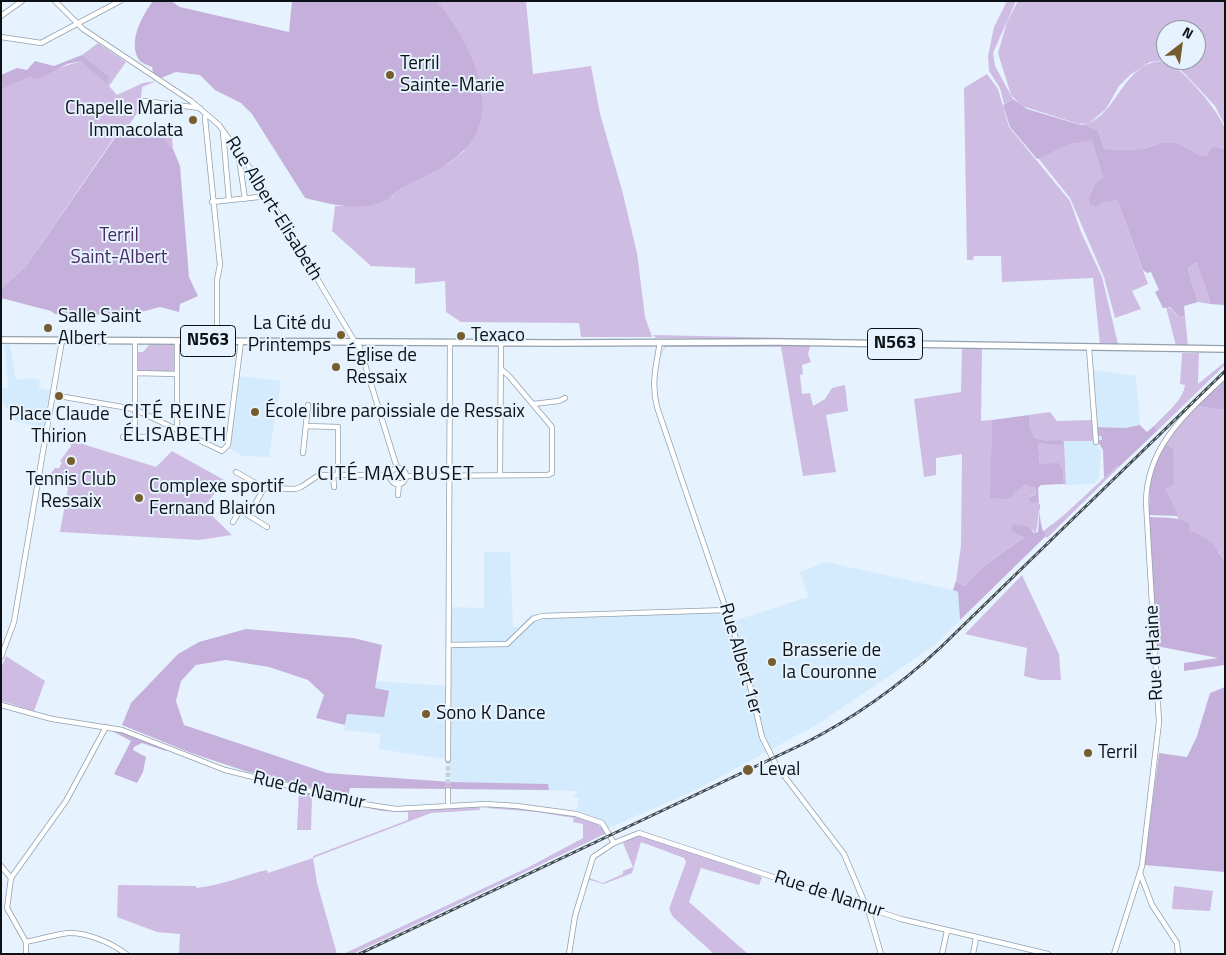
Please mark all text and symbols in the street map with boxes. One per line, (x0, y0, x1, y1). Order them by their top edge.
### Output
north arrow (1156, 20, 1206, 70)
text: N (1179, 21, 1198, 44)
place label: Terril Sainte-Marie (400, 53, 505, 97)
marker: Terril Sainte-Marie (384, 69, 396, 81)
place label: Chapelle Maria Immacolata (65, 98, 183, 142)
marker: Chapelle Maria Immacolata (187, 114, 199, 126)
street label: Rue Albert-Elisabeth (219, 133, 327, 285)
park label: Terril Saint-Albert (70, 225, 168, 269)
place label: Salle Saint Albert (58, 306, 141, 350)
place label: La Cité du Printemps (248, 313, 331, 357)
marker: Salle Saint Albert (42, 322, 54, 334)
place label: Texaco (471, 325, 525, 347)
road number: N563 (180, 326, 236, 356)
road number: N563 (868, 328, 922, 359)
marker: La Cité du Printemps (335, 329, 347, 341)
marker: Texaco (455, 330, 467, 342)
place label: Église de Ressaix (346, 345, 417, 389)
marker: Église de Ressaix (330, 361, 342, 373)
marker: Place Claude Thirion (53, 390, 65, 402)
district label: CITÉ REINE ÉLISABETH (121, 401, 229, 448)
place label: École libre paroissiale de Ressaix (265, 401, 525, 423)
place label: Place Claude Thirion (8, 404, 110, 448)
marker: École libre paroissiale de Ressaix (249, 406, 261, 418)
marker: Tennis Club Ressaix (65, 455, 77, 467)
district label: CITÉ MAX BUSET (315, 463, 477, 487)
place label: Tennis Club Ressaix (26, 469, 116, 513)
place label: Complexe sportif Fernand Blairon (149, 476, 284, 520)
marker: Complexe sportif Fernand Blairon (133, 492, 145, 504)
street label: Rue Albert 1er (713, 601, 767, 717)
street label: Rue d'Haine (1141, 605, 1169, 701)
place label: Brasserie de la Couronne (782, 640, 881, 684)
marker: Brasserie de la Couronne (766, 656, 778, 668)
place label: Sono K Dance (436, 703, 545, 725)
marker: Sono K Dance (420, 708, 432, 720)
place label: Terril (1098, 742, 1138, 764)
marker: Terril (1082, 747, 1094, 759)
place label: Leval (759, 759, 800, 781)
marker: Leval (741, 763, 755, 777)
street label: Rue de Namur (251, 767, 367, 815)
street label: Rue de Namur (771, 867, 887, 923)

